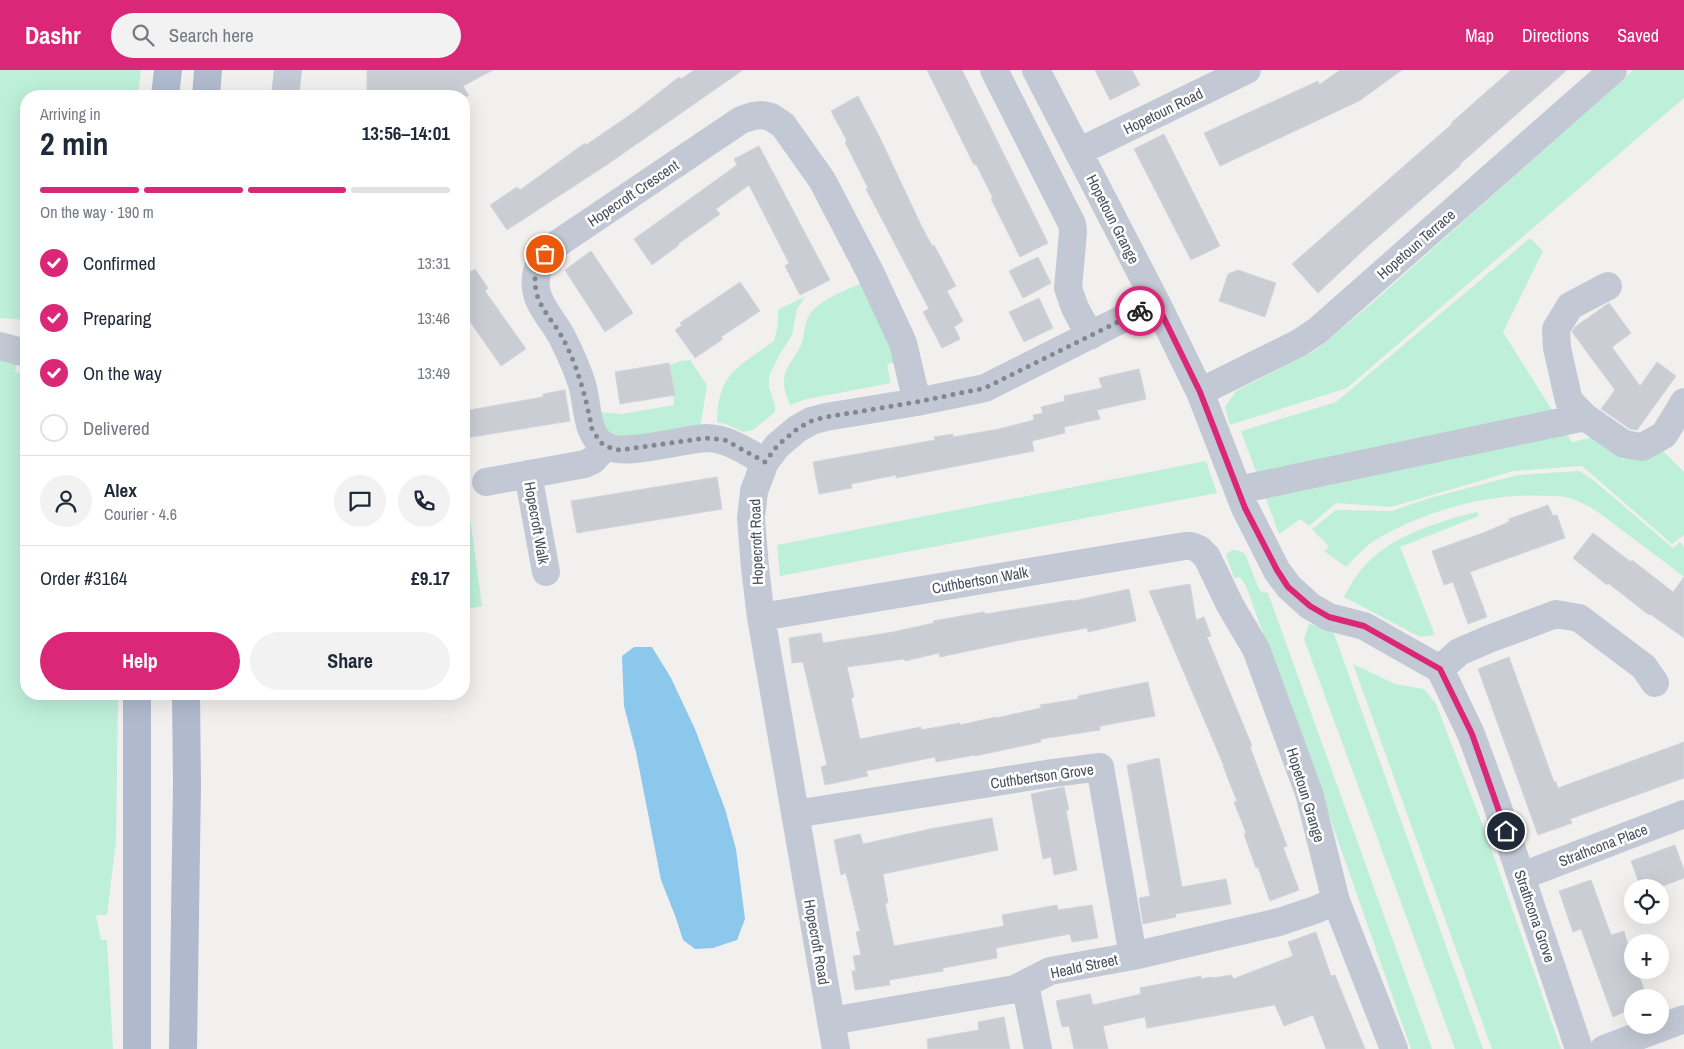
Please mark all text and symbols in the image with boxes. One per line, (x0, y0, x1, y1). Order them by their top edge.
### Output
search box (111, 13, 461, 58)
text: Dashr (25, 19, 81, 51)
icon: search (129, 21, 157, 49)
text: Search here (169, 22, 254, 48)
text: Map (1465, 23, 1494, 48)
text: Directions (1522, 23, 1589, 48)
text: Saved (1617, 23, 1659, 48)
street label: Hopetoun Road (1120, 83, 1206, 139)
text: Arriving in (40, 103, 101, 125)
text: 13:56–14:01 (362, 120, 450, 146)
text: 2 min (40, 122, 109, 165)
street label: Hopecroft Crescent (583, 154, 683, 231)
street label: Hopetoun Grange (1081, 171, 1145, 267)
text: On the way · 190 m (40, 201, 154, 223)
street label: Hopetoun Terrace (1372, 204, 1460, 284)
pin (524, 233, 566, 275)
icon: bag (531, 240, 559, 268)
icon: check (40, 249, 68, 277)
text: Confirmed (83, 250, 156, 276)
text: 13:31 (417, 252, 450, 274)
courier (1115, 286, 1165, 336)
icon: bike (1126, 297, 1154, 325)
icon: check (40, 304, 68, 332)
text: Preparing (83, 305, 151, 331)
text: 13:46 (417, 307, 450, 329)
icon: check (40, 359, 68, 387)
text: On the way (83, 360, 162, 386)
text: 13:49 (417, 362, 450, 384)
text: Delivered (83, 415, 150, 441)
button: person (40, 475, 92, 527)
button: chat (334, 475, 386, 527)
button: phone (398, 475, 450, 527)
text: Alex (104, 477, 137, 503)
street label: Hopecroft Walk (519, 480, 555, 567)
street label: Hopecroft Road (744, 499, 768, 585)
text: Courier · 4.6 (104, 503, 177, 525)
street label: Cuthbertson Walk (930, 561, 1031, 599)
text: Order #3164 (40, 565, 127, 591)
text: £9.17 (411, 565, 450, 591)
button: Help (40, 632, 240, 690)
button: Share (250, 632, 450, 690)
street label: Hopetoun Grange (1282, 745, 1330, 845)
street label: Cuthbertson Grove (989, 758, 1095, 794)
pin (1485, 810, 1527, 852)
icon: home (1492, 817, 1520, 845)
street label: Strathcona Place (1556, 818, 1651, 872)
street label: Strathcona Grove (1509, 867, 1561, 965)
map controls (1624, 879, 1669, 1034)
button: locate (1624, 879, 1669, 924)
street label: Hopecroft Road (799, 898, 835, 986)
button: + (1624, 934, 1669, 979)
street label: Heald Street (1048, 949, 1120, 983)
button: − (1624, 989, 1669, 1034)

